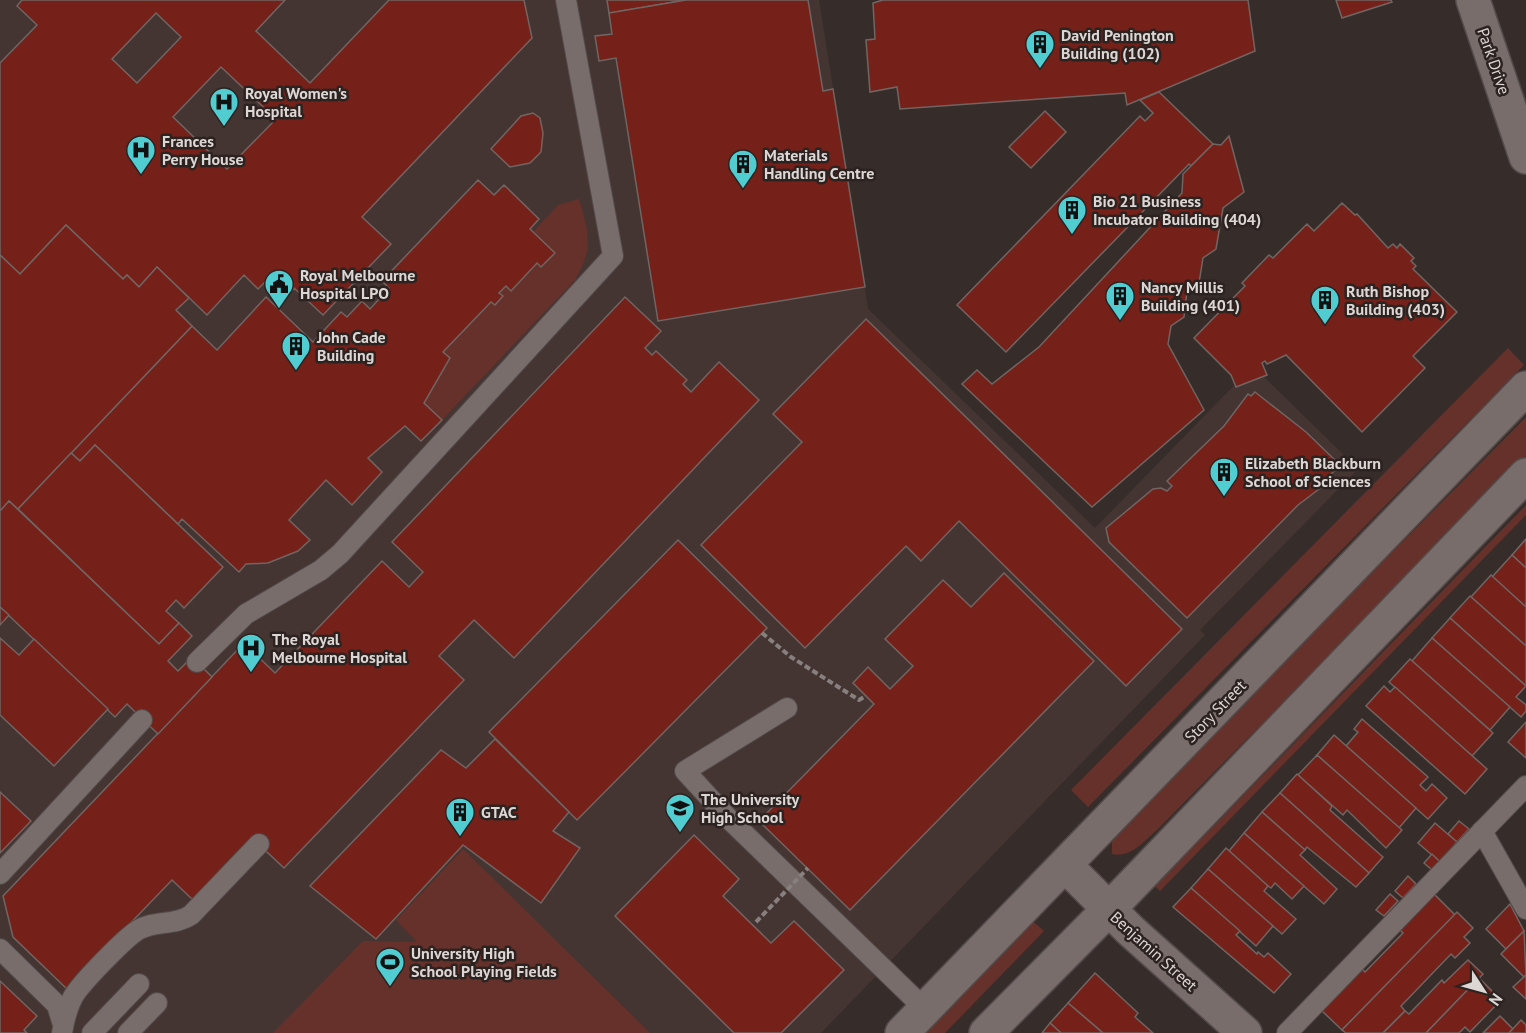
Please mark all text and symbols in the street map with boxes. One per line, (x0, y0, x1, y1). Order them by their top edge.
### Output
place label: David Penington Building (102) (1061, 25, 1174, 63)
street label: Park Drive (1473, 25, 1515, 97)
building icon: David Penington Building (102) (1024, 28, 1056, 70)
place label: Royal Women's Hospital (245, 83, 347, 121)
hospital icon: Royal Women's Hospital (208, 86, 240, 128)
place label: Frances Perry House (162, 131, 244, 169)
hospital icon: Frances Perry House (125, 134, 157, 176)
place label: Materials Handling Centre (764, 145, 874, 183)
building icon: Materials Handling Centre (727, 148, 759, 190)
place label: Bio 21 Business Incubator Building (404) (1093, 191, 1261, 229)
building icon: Bio 21 Business Incubator Building (404) (1056, 194, 1088, 236)
place label: Royal Melbourne Hospital LPO (300, 265, 415, 303)
public building icon: Royal Melbourne Hospital LPO (263, 268, 295, 310)
place label: Nancy Millis Building (401) (1141, 277, 1240, 315)
building icon: Nancy Millis Building (401) (1104, 280, 1136, 322)
place label: Ruth Bishop Building (403) (1346, 281, 1445, 319)
building icon: Ruth Bishop Building (403) (1309, 284, 1341, 326)
place label: John Cade Building (316, 327, 386, 365)
building icon: John Cade Building (280, 330, 312, 372)
place label: Elizabeth Blackburn School of Sciences (1245, 453, 1381, 491)
building icon: Elizabeth Blackburn School of Sciences (1208, 456, 1240, 498)
place label: The Royal Melbourne Hospital (272, 629, 407, 667)
hospital icon: The Royal Melbourne Hospital (235, 632, 267, 674)
street label: Story Street (1180, 675, 1250, 747)
place label: The University High School (701, 789, 800, 827)
school or university icon: The University High School (664, 792, 696, 834)
building icon: GTAC (444, 796, 476, 838)
place label: GTAC (481, 802, 517, 822)
street label: Benjamin Street (1107, 907, 1202, 995)
place label: University High School Playing Fields (411, 943, 557, 981)
sports icon: University High School Playing Fields (374, 946, 406, 988)
north arrow (1454, 961, 1514, 1021)
text: N (1485, 990, 1507, 1010)

